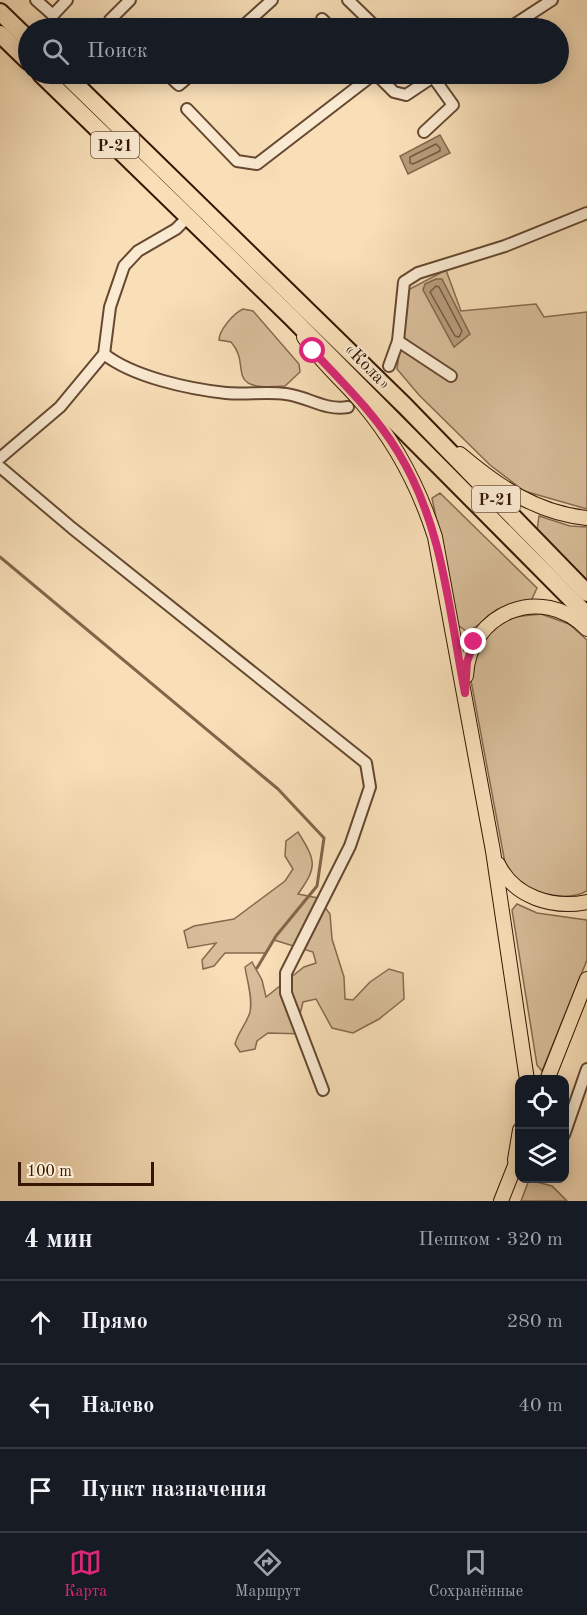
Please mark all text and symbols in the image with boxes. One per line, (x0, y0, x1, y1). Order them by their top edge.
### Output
search box (18, 18, 569, 84)
icon: search (39, 35, 72, 68)
text: Поиск (87, 40, 148, 62)
road number: Р-21 (91, 132, 139, 158)
route start (299, 337, 325, 363)
street label: «Кола» (341, 340, 394, 393)
road number: Р-21 (472, 486, 520, 512)
route end (460, 628, 486, 654)
map controls (515, 1075, 569, 1183)
button: locate (515, 1075, 569, 1129)
button: layers (515, 1129, 569, 1183)
scale bar (18, 1159, 154, 1186)
text: 100 m (27, 1164, 72, 1180)
text: 4 мин (24, 1227, 93, 1253)
text: Пешком · 320 m (418, 1230, 563, 1250)
icon: ahead (24, 1306, 57, 1339)
text: Прямо (81, 1311, 148, 1333)
text: 280 m (507, 1312, 563, 1332)
icon: left (24, 1390, 57, 1423)
text: Налево (81, 1395, 154, 1417)
text: 40 m (518, 1396, 563, 1416)
icon: arrive (24, 1474, 57, 1507)
text: Пункт назначения (81, 1479, 267, 1501)
tab: Карта (64, 1546, 107, 1602)
tab: Маршрут (235, 1546, 301, 1602)
tab: Сохранённые (429, 1546, 523, 1602)

